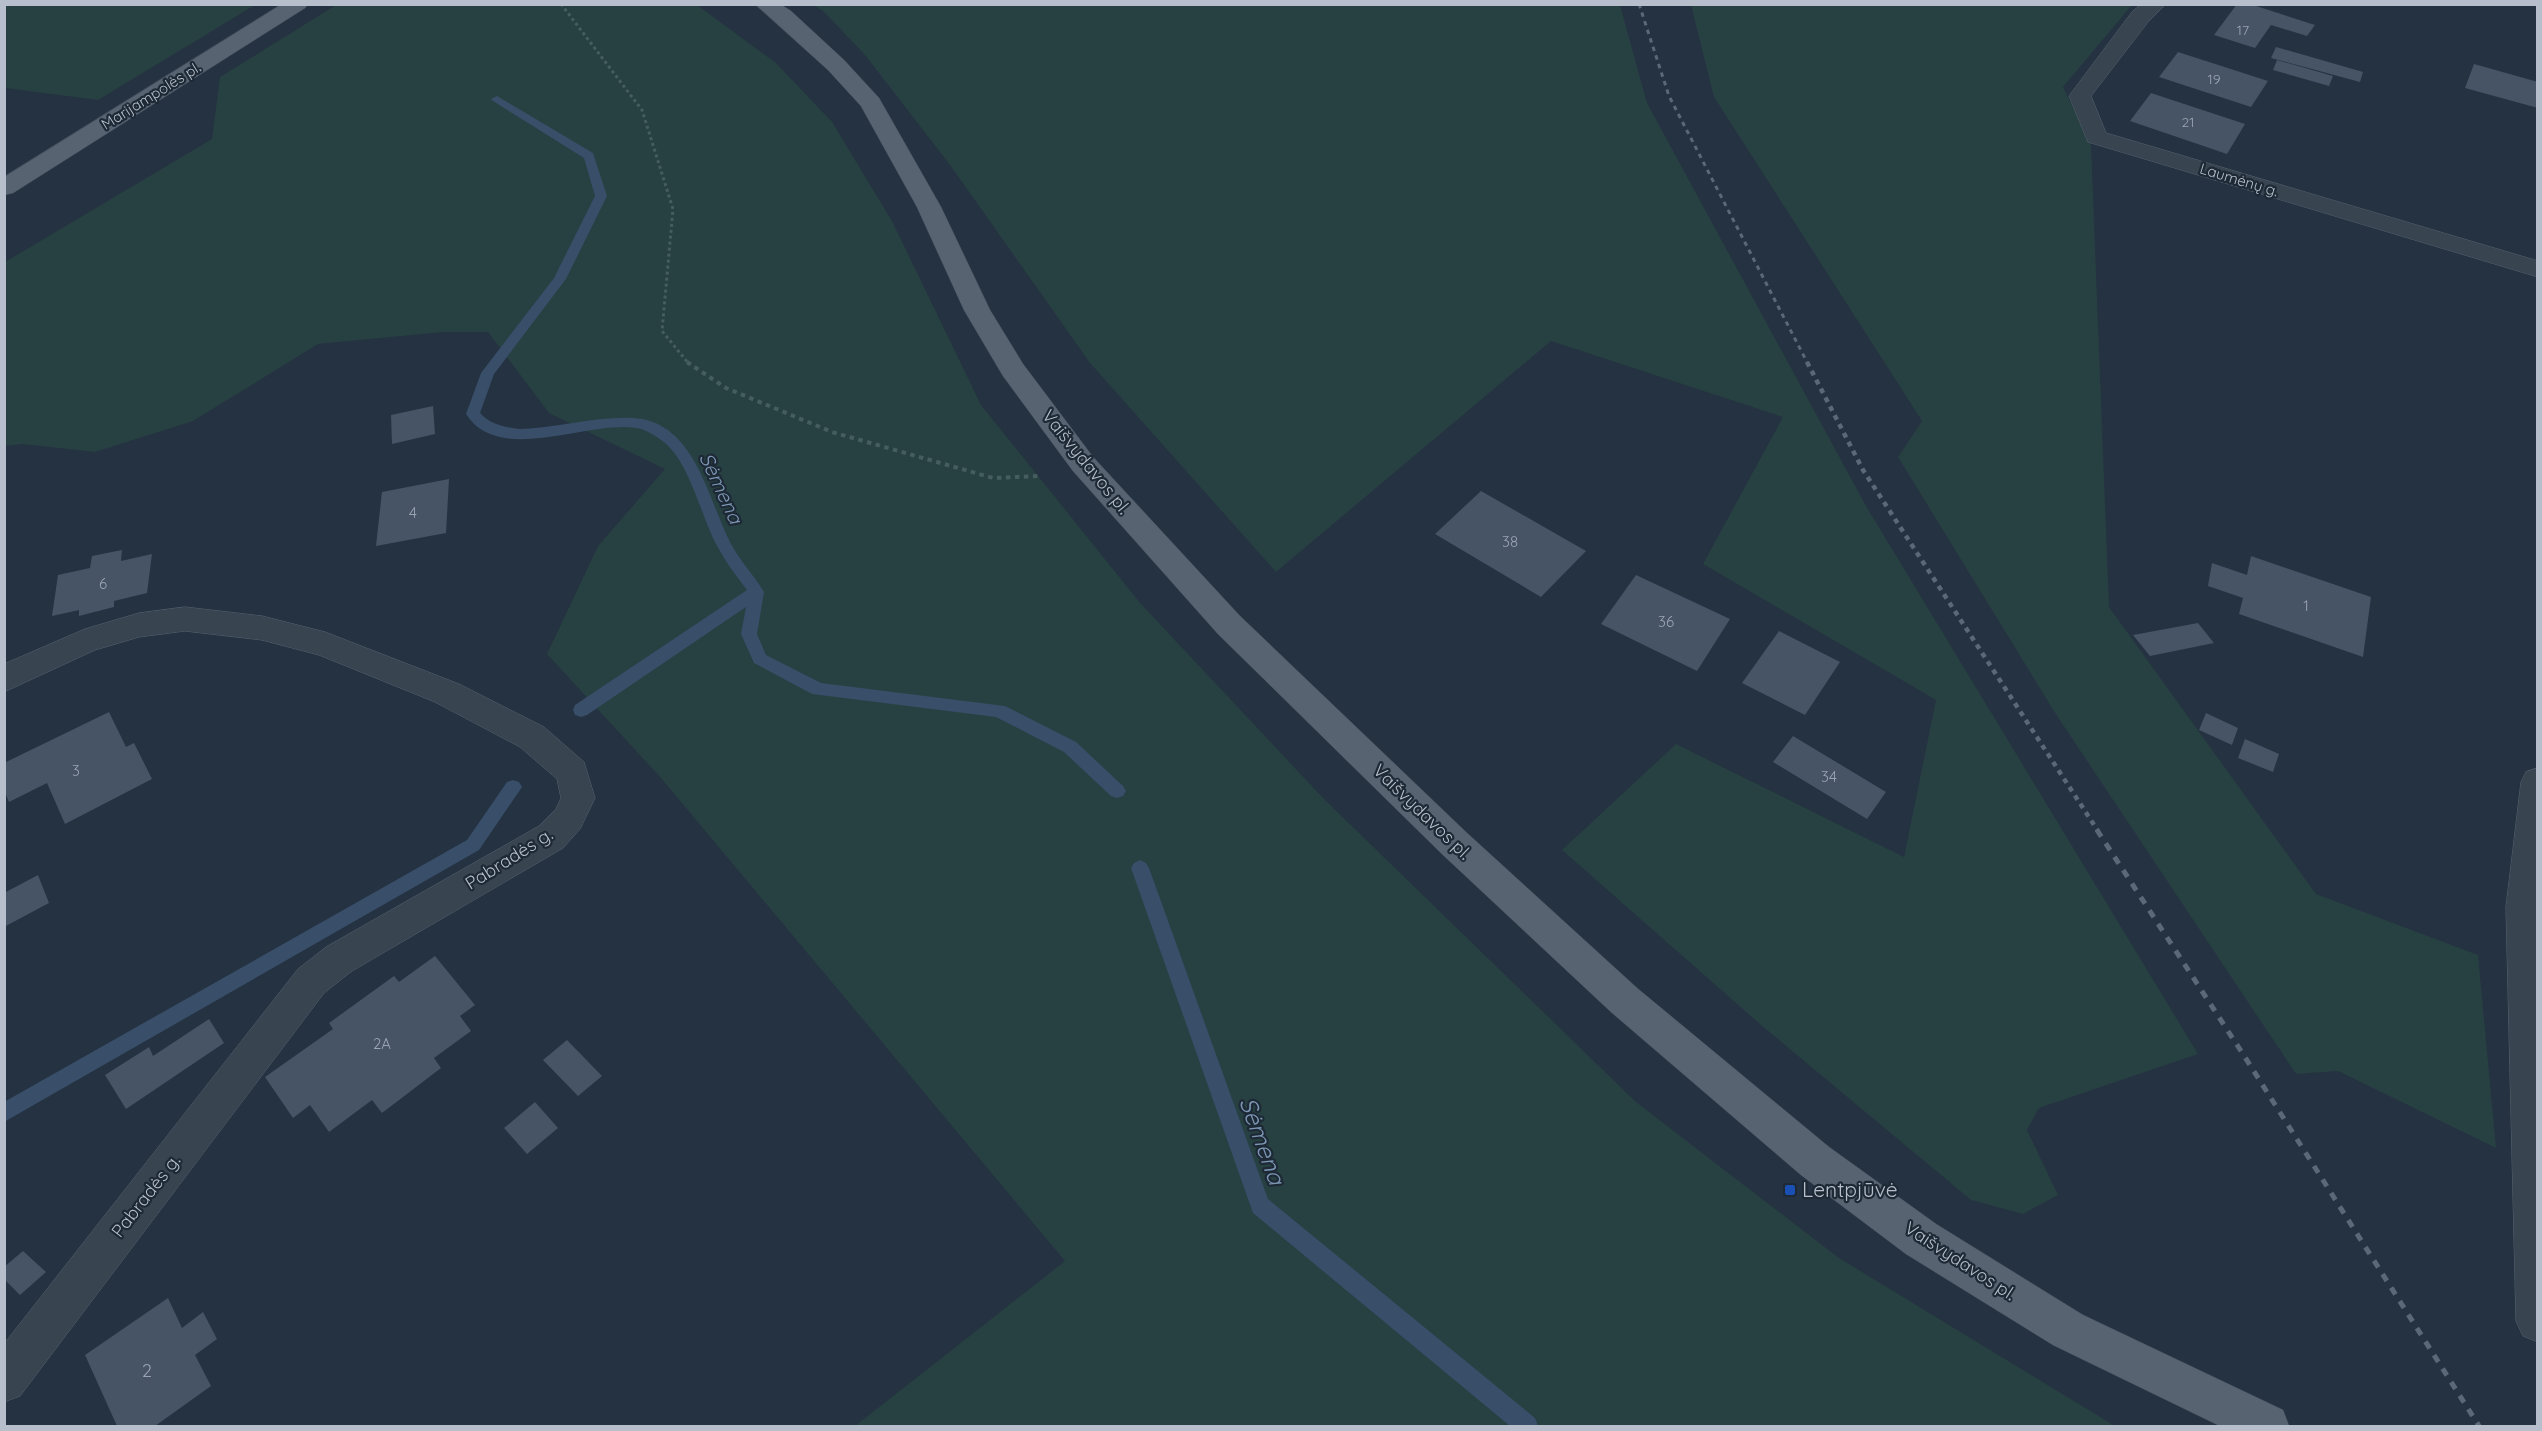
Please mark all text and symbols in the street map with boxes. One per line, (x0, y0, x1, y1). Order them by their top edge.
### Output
house number: 17 (2237, 21, 2249, 39)
street label: Marijampolės pl. (98, 57, 204, 134)
house number: 19 (2208, 70, 2221, 88)
house number: 21 (2182, 113, 2194, 131)
street label: Laumėnų g. (2198, 159, 2281, 200)
street label: Vaišvydavos pl. (1037, 405, 1136, 519)
water label: Sėmena (694, 448, 750, 529)
house number: 4 (409, 503, 417, 522)
house number: 38 (1502, 532, 1518, 551)
house number: 6 (99, 574, 107, 593)
house number: 1 (2303, 596, 2309, 615)
house number: 36 (1658, 612, 1674, 631)
street label: Vaišvydavos pl. (1368, 759, 1476, 864)
house number: 3 (72, 761, 80, 780)
house number: 34 (1821, 767, 1837, 786)
street label: Pabradės g. (461, 823, 557, 895)
house number: 2A (373, 1034, 391, 1053)
water label: Sėmena (1233, 1093, 1293, 1190)
street label: Pabradės g. (106, 1150, 185, 1242)
place label: Lentpjūvė (1802, 1176, 1898, 1202)
marker: Lentpjūvė (1783, 1183, 1797, 1197)
street label: Vaišvydavos pl. (1900, 1216, 2020, 1305)
house number: 2 (142, 1359, 152, 1382)

